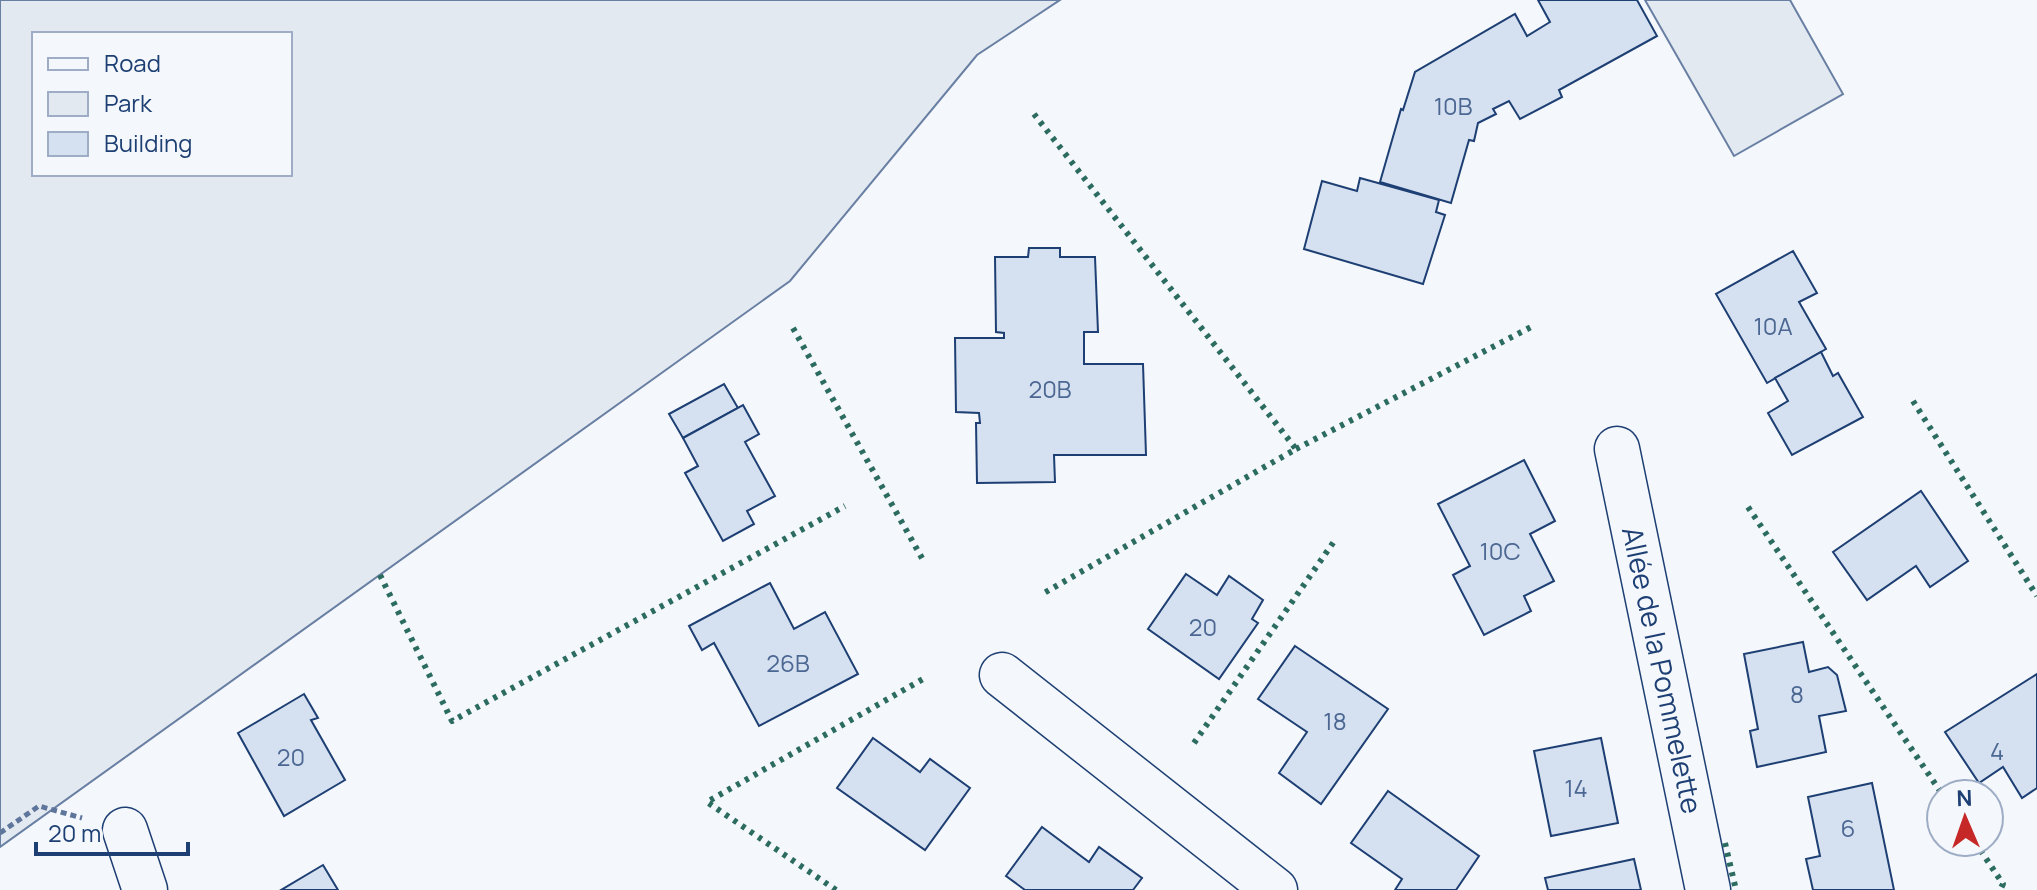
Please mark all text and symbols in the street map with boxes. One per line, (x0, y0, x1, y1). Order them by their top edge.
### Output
legend (32, 32, 292, 176)
text: Road (104, 46, 161, 79)
text: Park (104, 86, 153, 119)
house number: 10B (1434, 89, 1472, 122)
text: Building (104, 126, 192, 159)
house number: 10A (1753, 309, 1793, 342)
house number: 20B (1028, 372, 1072, 405)
street label: Allée de la Pommelette (1614, 523, 1712, 817)
house number: 10C (1479, 534, 1521, 567)
house number: 20 (1189, 610, 1217, 643)
house number: 26B (766, 646, 810, 679)
house number: 8 (1790, 677, 1804, 710)
house number: 18 (1323, 704, 1347, 737)
house number: 4 (1990, 734, 2004, 767)
house number: 20 (277, 740, 305, 773)
house number: 14 (1564, 771, 1588, 804)
north arrow (1925, 778, 2005, 858)
text: N (1956, 783, 1973, 813)
scale bar (36, 806, 188, 856)
house number: 6 (1841, 811, 1855, 844)
text: 20 m (48, 816, 101, 849)

